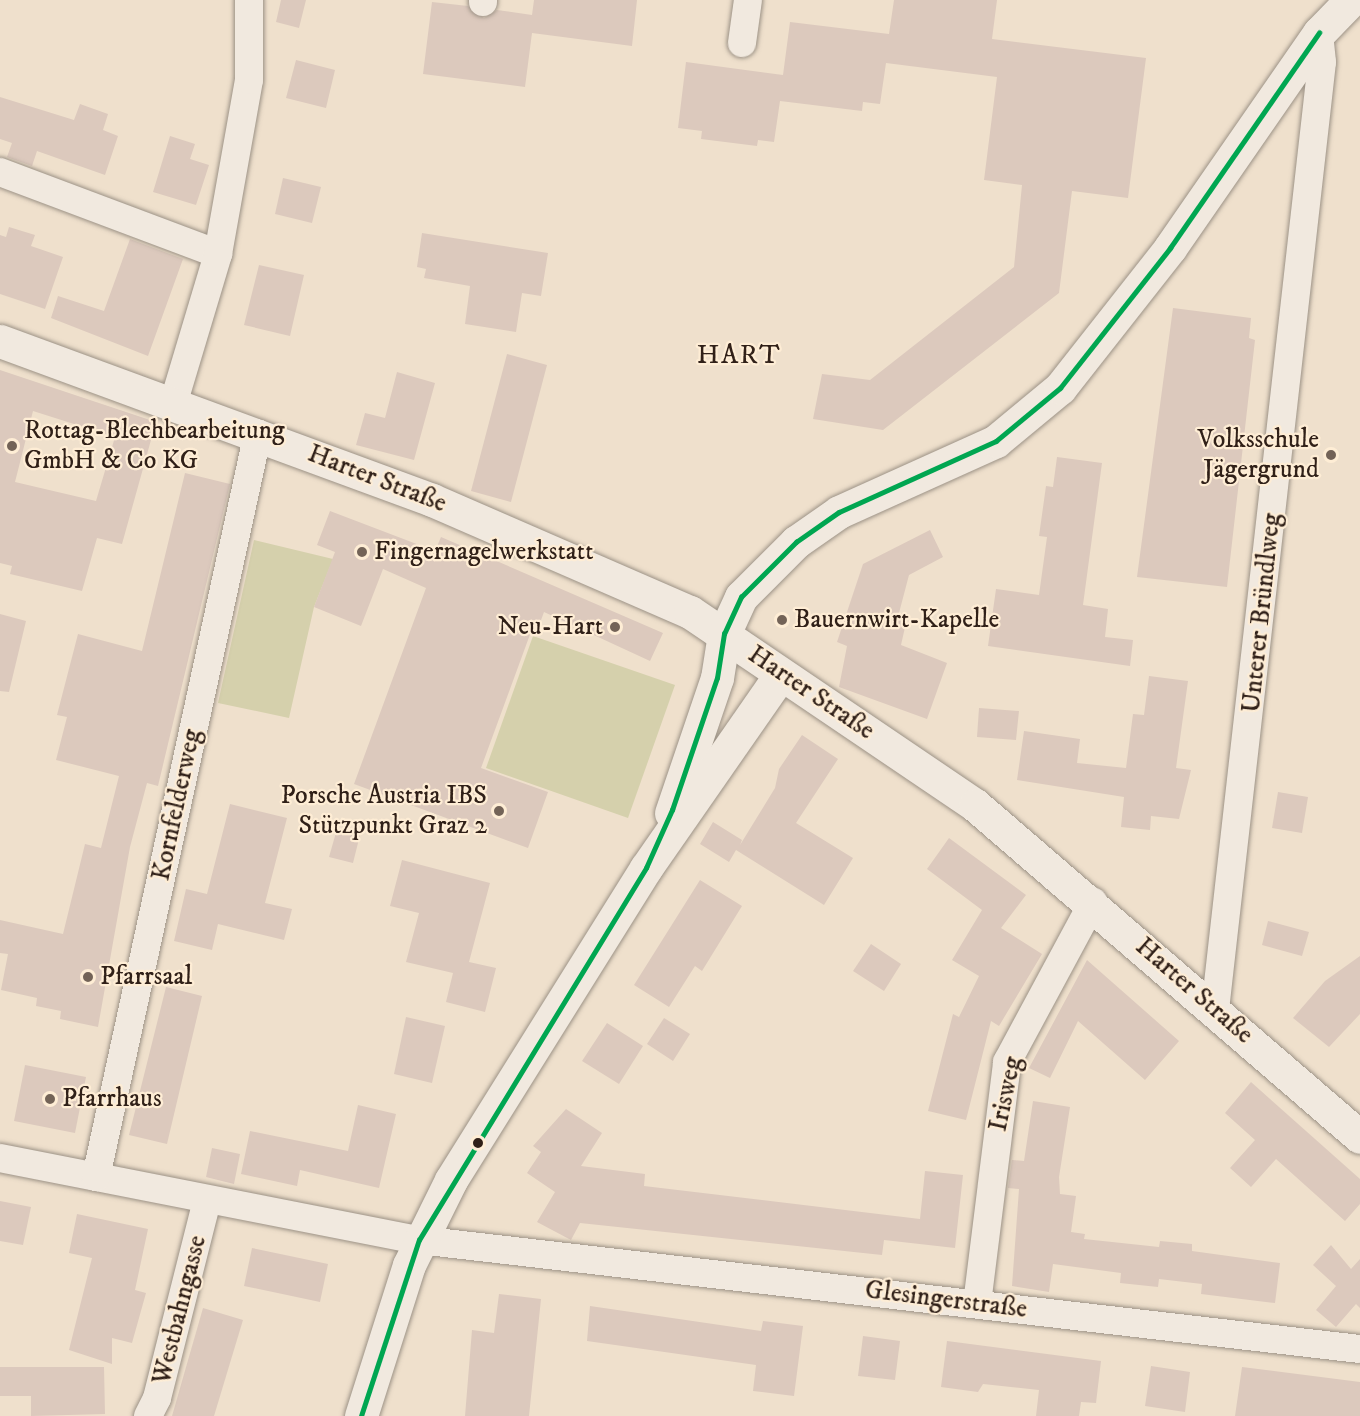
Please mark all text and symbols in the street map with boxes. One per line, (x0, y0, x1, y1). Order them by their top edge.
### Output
district label: HART (697, 340, 781, 372)
place label: Rottag-Blechbearbeitung GmbH & Co KG (24, 415, 285, 476)
place label: Volksschule Jägergrund (1198, 424, 1319, 485)
street label: Harter Straße (303, 438, 451, 520)
marker: Rottag-Blechbearbeitung GmbH & Co KG (5, 439, 19, 453)
marker: Volksschule Jägergrund (1324, 448, 1338, 462)
street label: Unterer Bründlweg (1236, 512, 1288, 714)
place label: Fingernagelwerkstatt (374, 536, 593, 568)
marker: Fingernagelwerkstatt (355, 545, 369, 559)
place label: Bauernwirt-Kapelle (794, 604, 999, 636)
place label: Neu-Hart (497, 611, 603, 643)
marker: Bauernwirt-Kapelle (775, 613, 789, 627)
marker: Neu-Hart (608, 620, 622, 634)
street label: Harter Straße (742, 639, 880, 747)
street label: Kornfelderweg (146, 726, 208, 884)
place label: Porsche Austria IBS Stützpunkt Graz 2 (280, 780, 487, 842)
marker: Porsche Austria IBS Stützpunkt Graz 2 (492, 804, 506, 818)
street label: Harter Straße (1129, 931, 1259, 1051)
place label: Pfarrsaal (100, 961, 192, 993)
marker: Pfarrsaal (81, 970, 95, 984)
street label: Irisweg (983, 1054, 1029, 1134)
place label: Pfarrhaus (62, 1083, 162, 1115)
marker: Pfarrhaus (43, 1092, 57, 1106)
unlabelled marker (472, 1137, 484, 1149)
street label: Westbahngasse (146, 1232, 214, 1388)
street label: Glesingerstraße (863, 1275, 1029, 1325)

